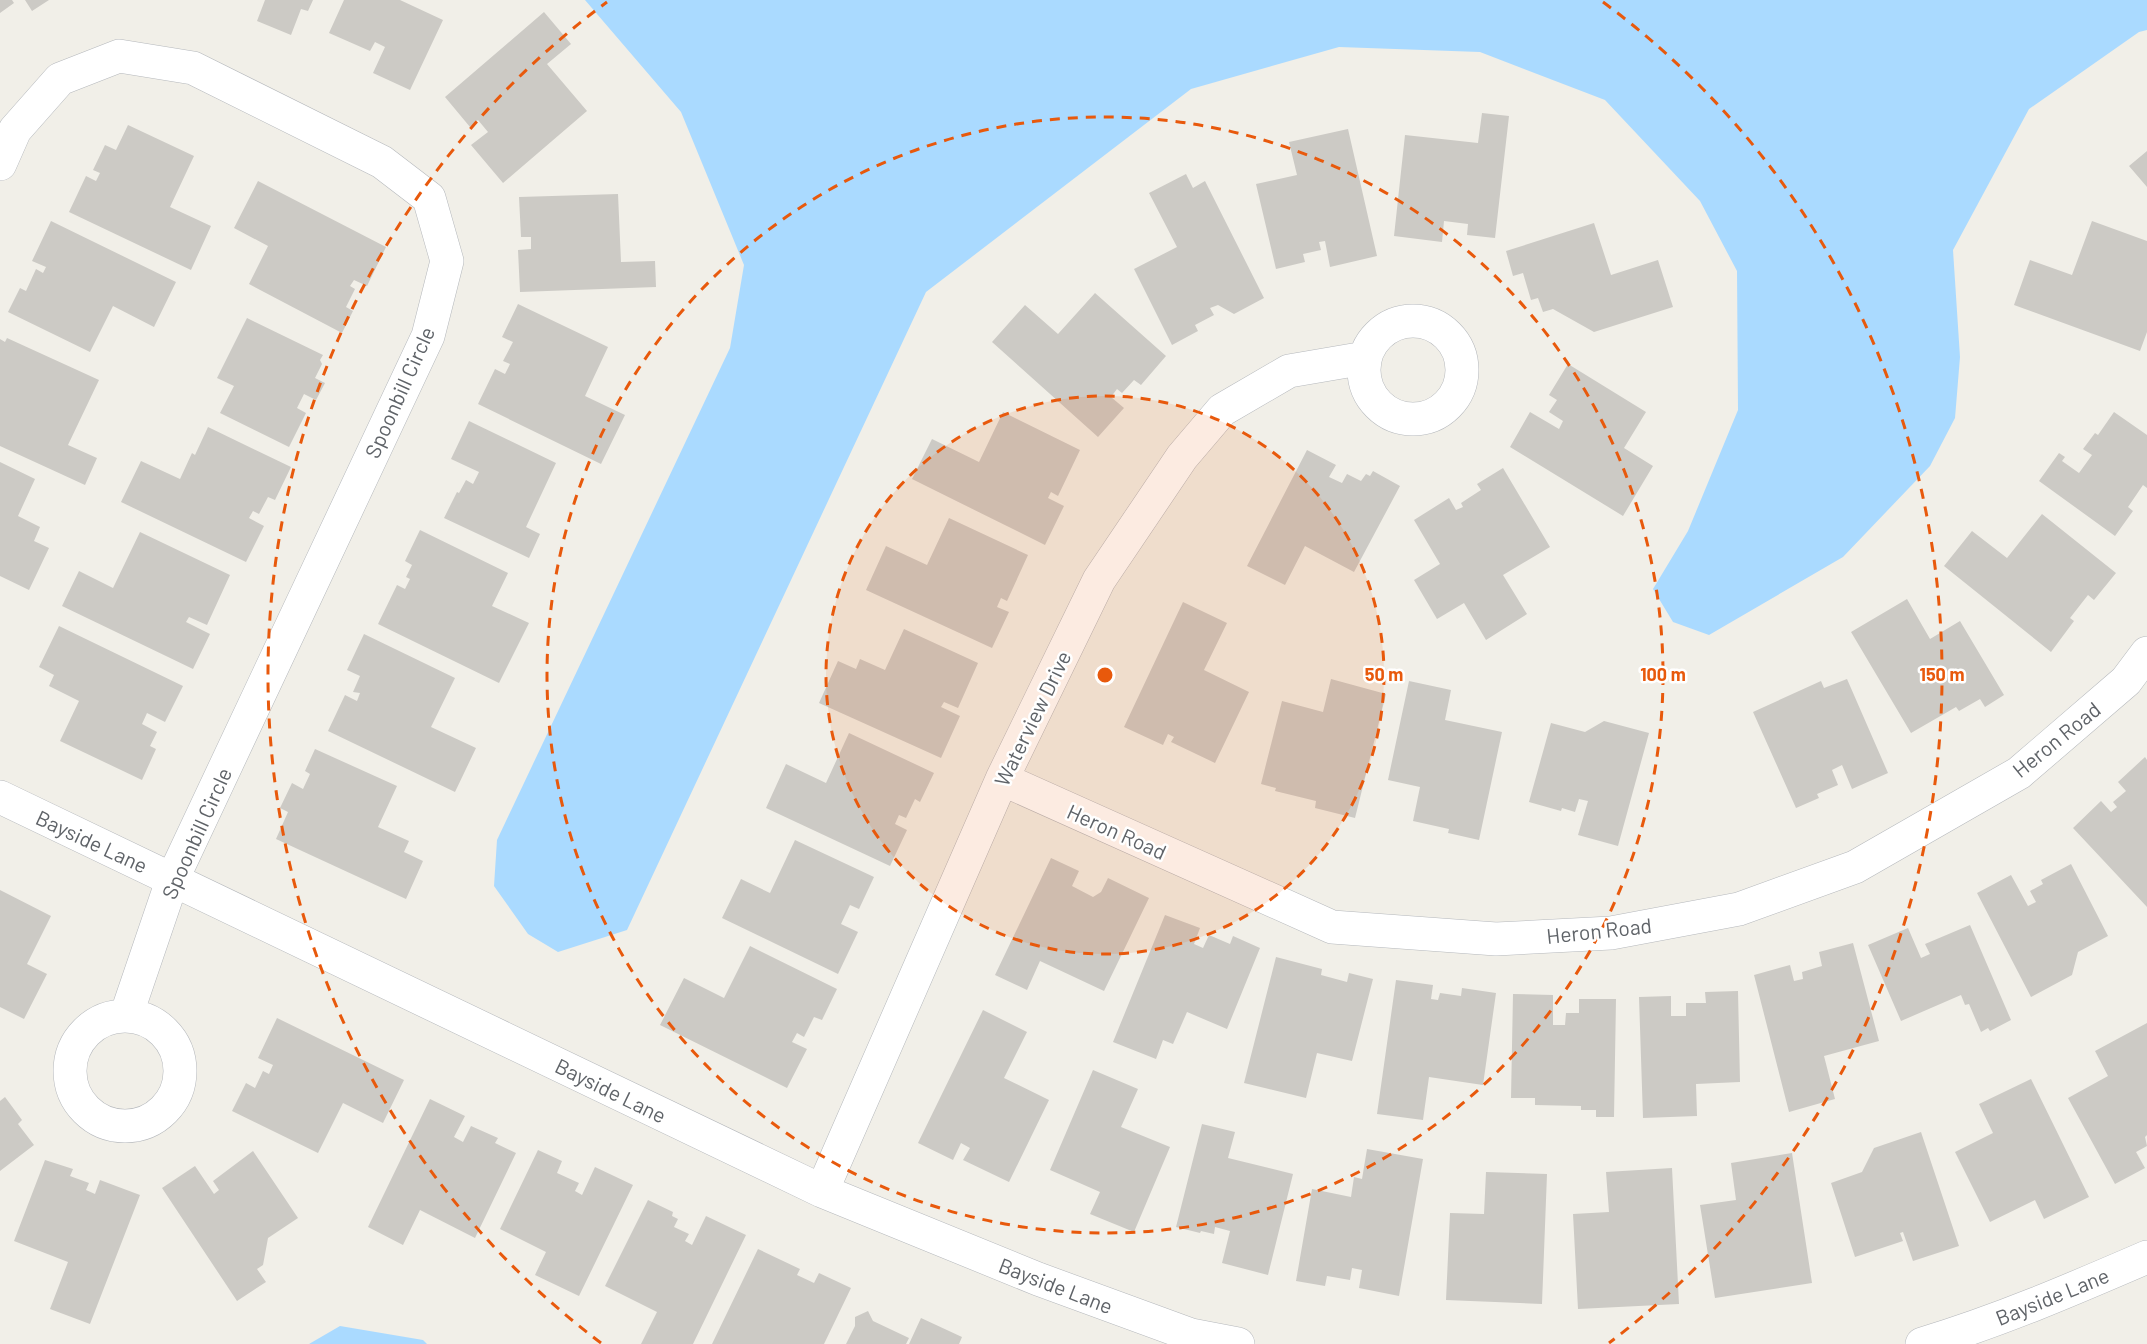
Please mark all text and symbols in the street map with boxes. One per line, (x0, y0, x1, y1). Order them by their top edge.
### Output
street label: Spoonbill Circle (359, 322, 439, 462)
street label: Waterview Drive (988, 646, 1076, 790)
text: 50 m (1365, 663, 1403, 685)
text: 100 m (1640, 663, 1686, 685)
text: 150 m (1920, 663, 1964, 685)
centre of rings (1095, 665, 1115, 685)
street label: Heron Road (2007, 696, 2105, 782)
street label: Spoonbill Circle (156, 763, 236, 903)
street label: Heron Road (1064, 798, 1170, 864)
street label: Bayside Lane (32, 804, 152, 878)
street label: Heron Road (1545, 912, 1653, 948)
street label: Bayside Lane (552, 1052, 670, 1128)
street label: Bayside Lane (995, 1252, 1117, 1318)
street label: Bayside Lane (1992, 1262, 2112, 1330)

